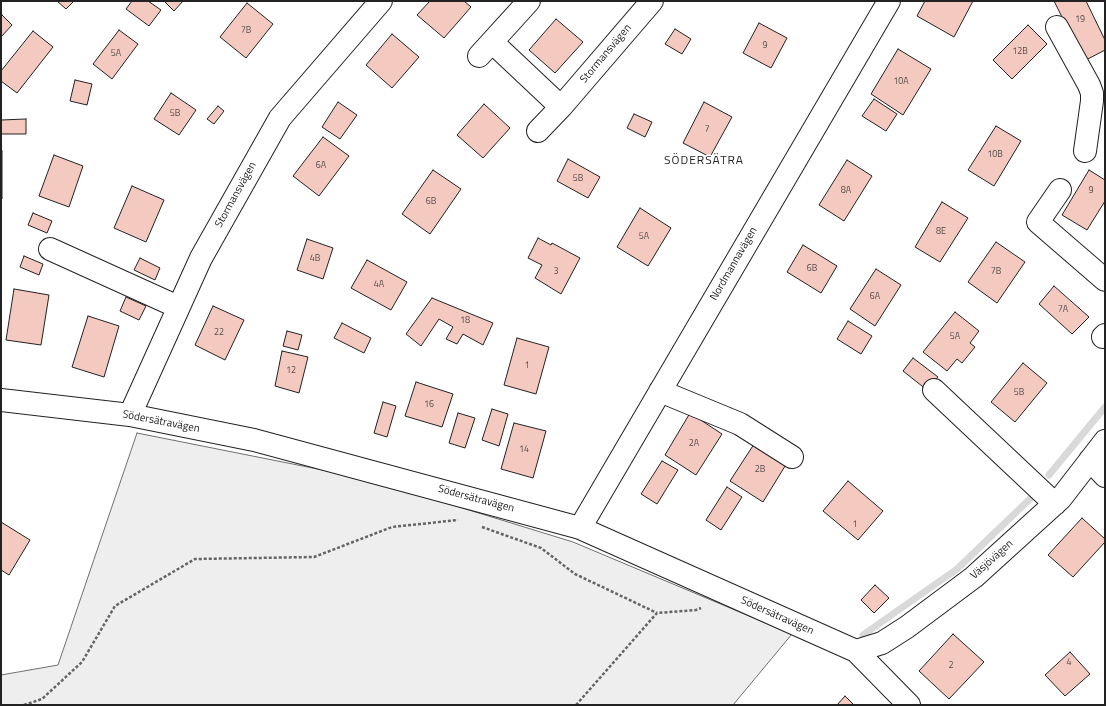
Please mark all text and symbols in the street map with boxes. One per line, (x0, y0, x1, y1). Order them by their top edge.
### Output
house number: 19 (1075, 15, 1085, 25)
street label: Stormansvägen (578, 22, 634, 86)
house number: 7B (241, 26, 251, 36)
house number: 9 (762, 41, 768, 51)
house number: 12B (1012, 47, 1028, 57)
house number: 5A (111, 49, 121, 59)
house number: 10A (893, 77, 909, 87)
house number: 5B (170, 109, 180, 119)
house number: 7 (704, 125, 710, 135)
house number: 10B (987, 150, 1003, 160)
district label: SÖDERSÄTRA (664, 154, 744, 168)
street label: Stormansvägen (213, 160, 259, 230)
house number: 6A (316, 161, 326, 171)
house number: 5B (573, 174, 583, 184)
house number: 8A (841, 186, 851, 196)
house number: 9 (1088, 186, 1094, 196)
house number: 6B (426, 197, 436, 207)
street label: Nordmannavägen (708, 225, 760, 303)
house number: 8E (936, 227, 946, 237)
house number: 5A (639, 232, 649, 242)
house number: 4B (310, 254, 320, 264)
house number: 6B (807, 264, 817, 274)
house number: 3 (553, 267, 559, 277)
house number: 7B (991, 267, 1001, 277)
house number: 4A (374, 280, 384, 290)
house number: 6A (870, 292, 880, 302)
house number: 7A (1058, 305, 1068, 315)
house number: 18 (460, 316, 470, 326)
house number: 22 (214, 328, 224, 338)
house number: 5A (950, 332, 960, 342)
house number: 1 (524, 361, 530, 371)
house number: 12 (286, 366, 296, 376)
house number: 5B (1014, 388, 1024, 398)
house number: 16 (424, 400, 434, 410)
street label: Södersätravägen (121, 408, 201, 436)
house number: 2A (689, 439, 699, 449)
house number: 14 (519, 445, 529, 455)
house number: 2B (755, 465, 765, 475)
street label: Södersätravägen (436, 482, 516, 516)
house number: 1 (852, 520, 858, 530)
street label: Väsjövägen (968, 537, 1016, 583)
street label: Södersätravägen (738, 594, 816, 638)
house number: 4 (1066, 658, 1072, 668)
house number: 2 (948, 661, 954, 671)

